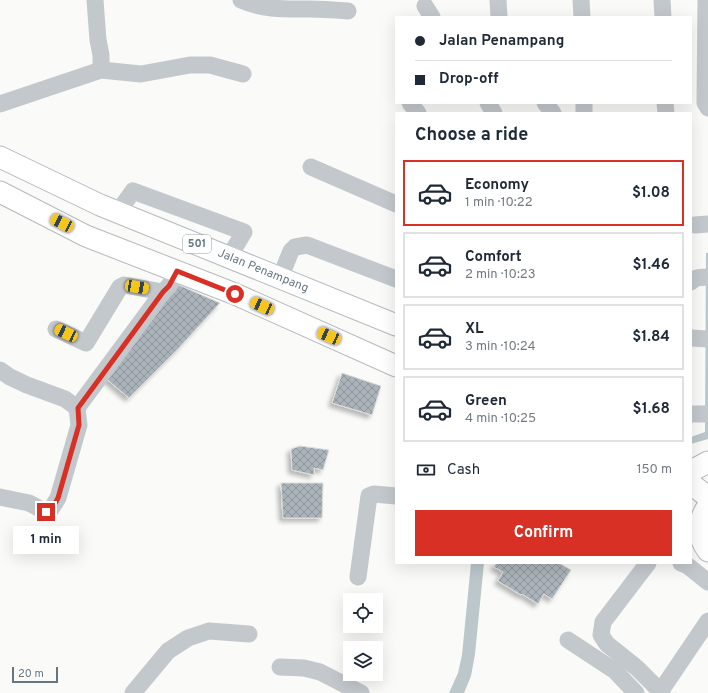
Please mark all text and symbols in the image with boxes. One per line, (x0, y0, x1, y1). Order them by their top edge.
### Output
text: Jalan Penampang (439, 32, 564, 51)
text: Drop-off (439, 70, 499, 89)
text: Choose a ride (415, 124, 528, 147)
icon: car (417, 175, 453, 211)
text: Economy (465, 176, 529, 195)
text: $1.08 (632, 184, 670, 203)
text: 1 min · 10:22 (465, 195, 533, 211)
car (49, 212, 75, 234)
road number: 501 (183, 235, 211, 253)
street label: Jalan Penampang (215, 245, 311, 297)
icon: car (417, 247, 453, 283)
text: Comfort (465, 248, 522, 267)
text: $1.46 (632, 256, 670, 275)
text: 2 min · 10:23 (465, 267, 536, 283)
car (124, 279, 150, 295)
route start (226, 285, 244, 303)
car (249, 296, 275, 316)
icon: car (417, 319, 453, 355)
text: XL (465, 320, 483, 339)
car (53, 322, 79, 344)
car (316, 326, 342, 346)
text: $1.84 (632, 328, 670, 347)
text: 3 min · 10:24 (465, 339, 536, 355)
icon: car (417, 391, 453, 427)
text: Green (465, 392, 507, 411)
text: $1.68 (633, 400, 670, 419)
text: 4 min · 10:25 (465, 411, 536, 427)
icon: cash (415, 459, 437, 481)
text: Cash (447, 461, 480, 480)
text: 150 m (637, 462, 672, 478)
route end (37, 503, 55, 521)
button: Confirm (415, 510, 672, 556)
callout: 1 min (13, 526, 79, 554)
text: 1 min (30, 532, 62, 548)
map controls (343, 593, 383, 681)
button: locate (343, 593, 383, 633)
button: layers (343, 641, 383, 681)
scale bar (12, 665, 58, 684)
text: 20 m (18, 667, 44, 681)

